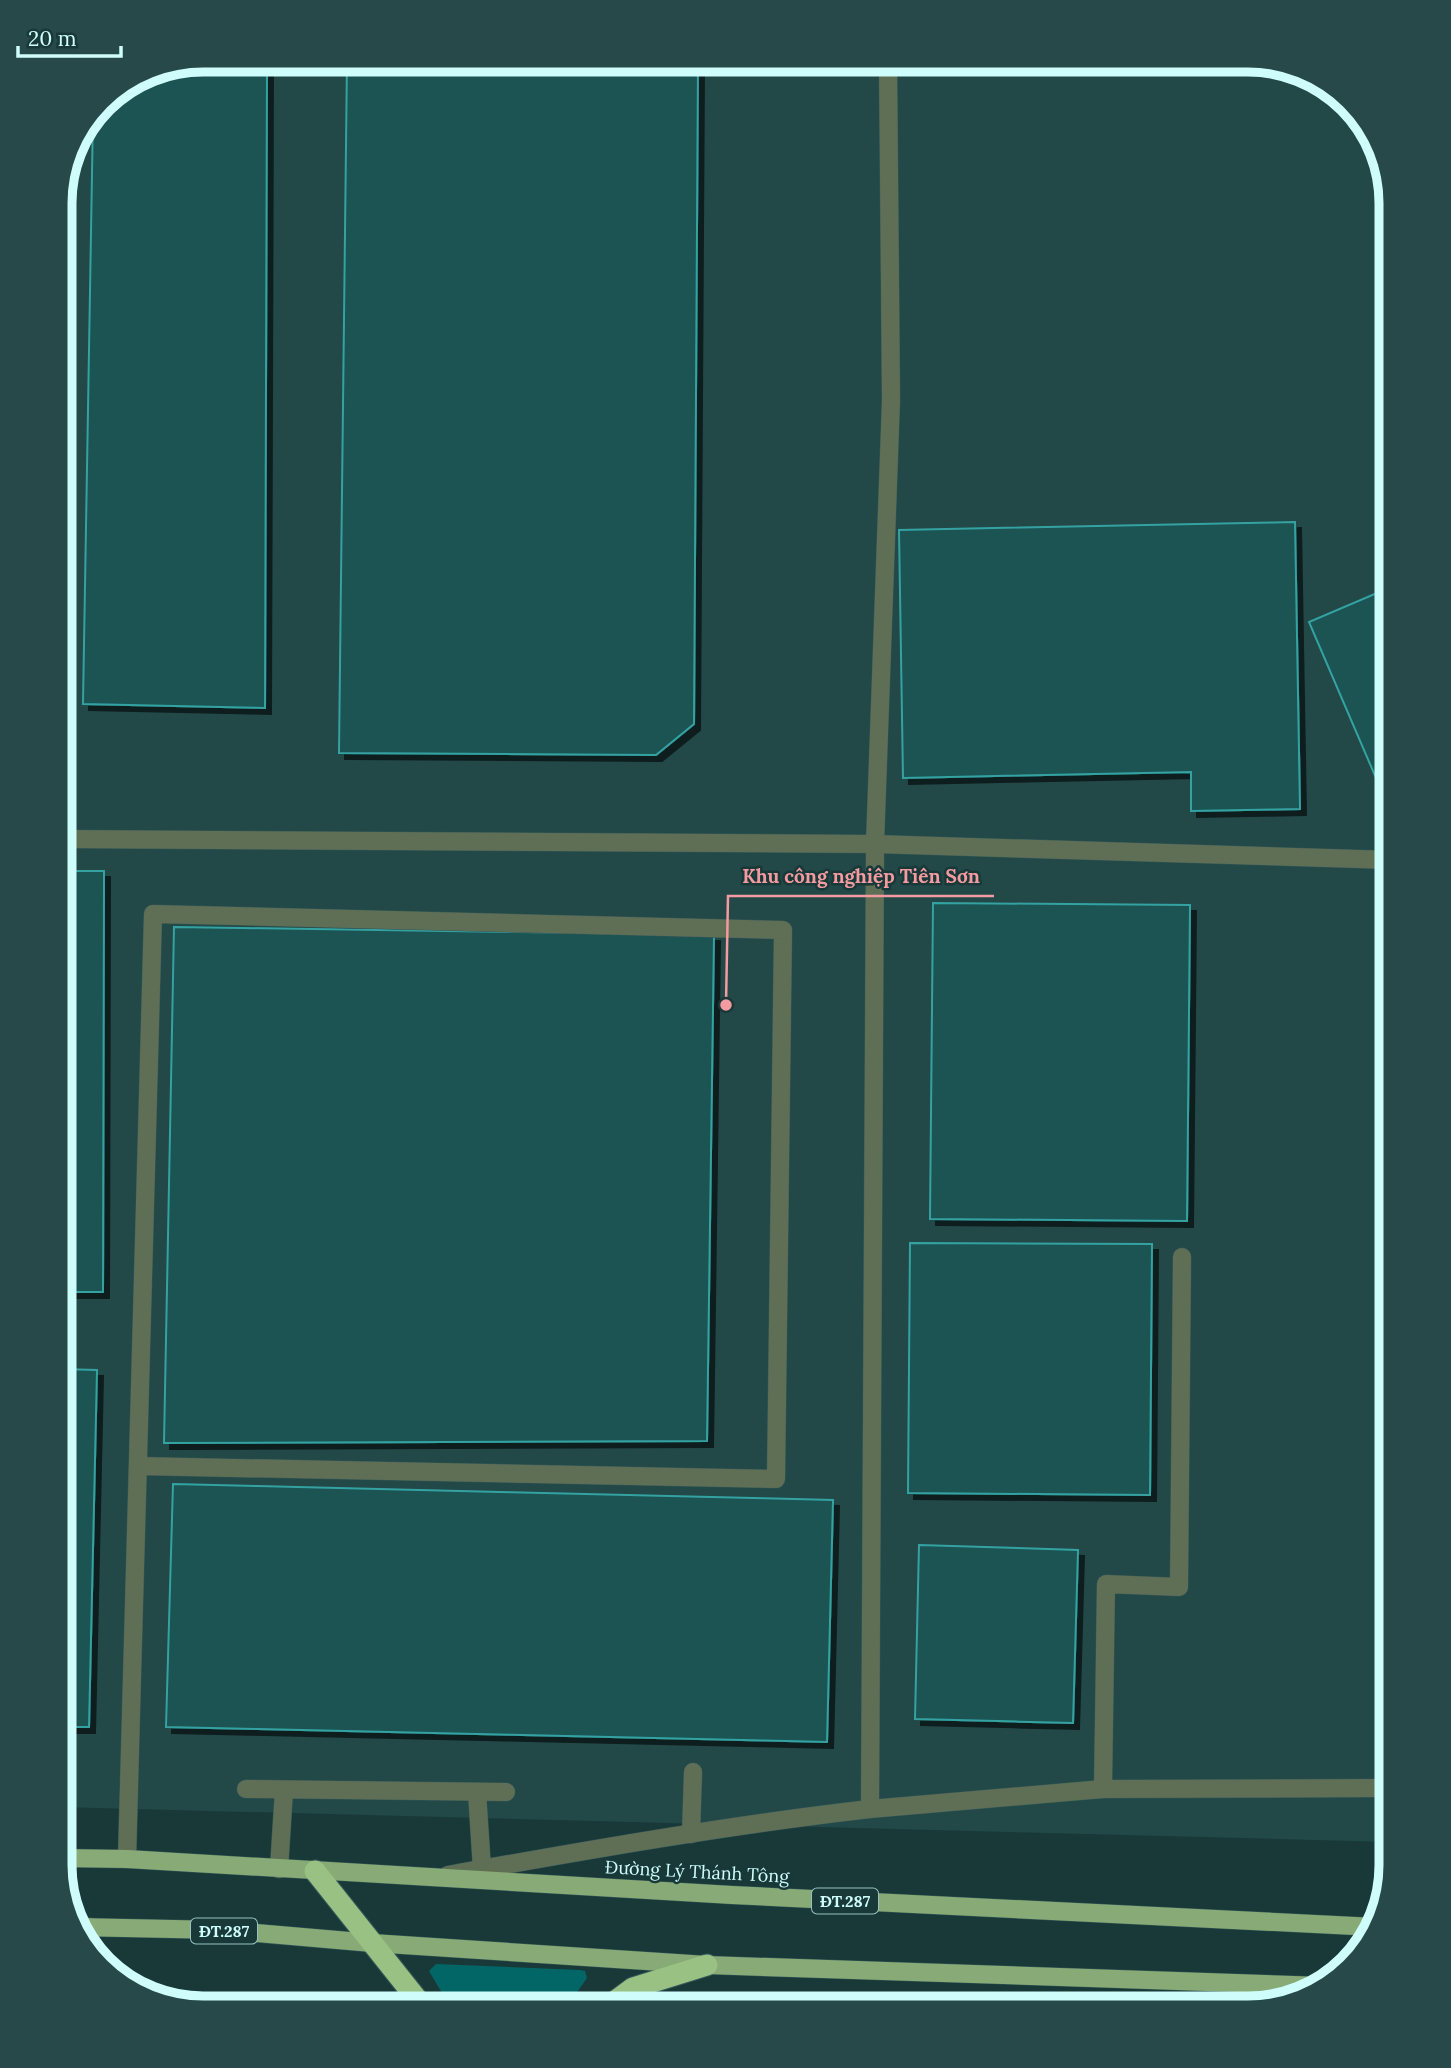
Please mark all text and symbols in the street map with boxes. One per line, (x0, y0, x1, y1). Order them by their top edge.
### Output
scale bar (18, 14, 121, 58)
text: 20 m (28, 25, 77, 52)
callout: Khu công nghiệp Tiên Sơn (728, 856, 994, 896)
text: Khu công nghiệp Tiên Sơn (742, 864, 980, 888)
street label: Đường Lý Thánh Tông (604, 1855, 791, 1888)
road number: ĐT.287 (812, 1888, 878, 1913)
road number: ĐT.287 (191, 1918, 257, 1943)

